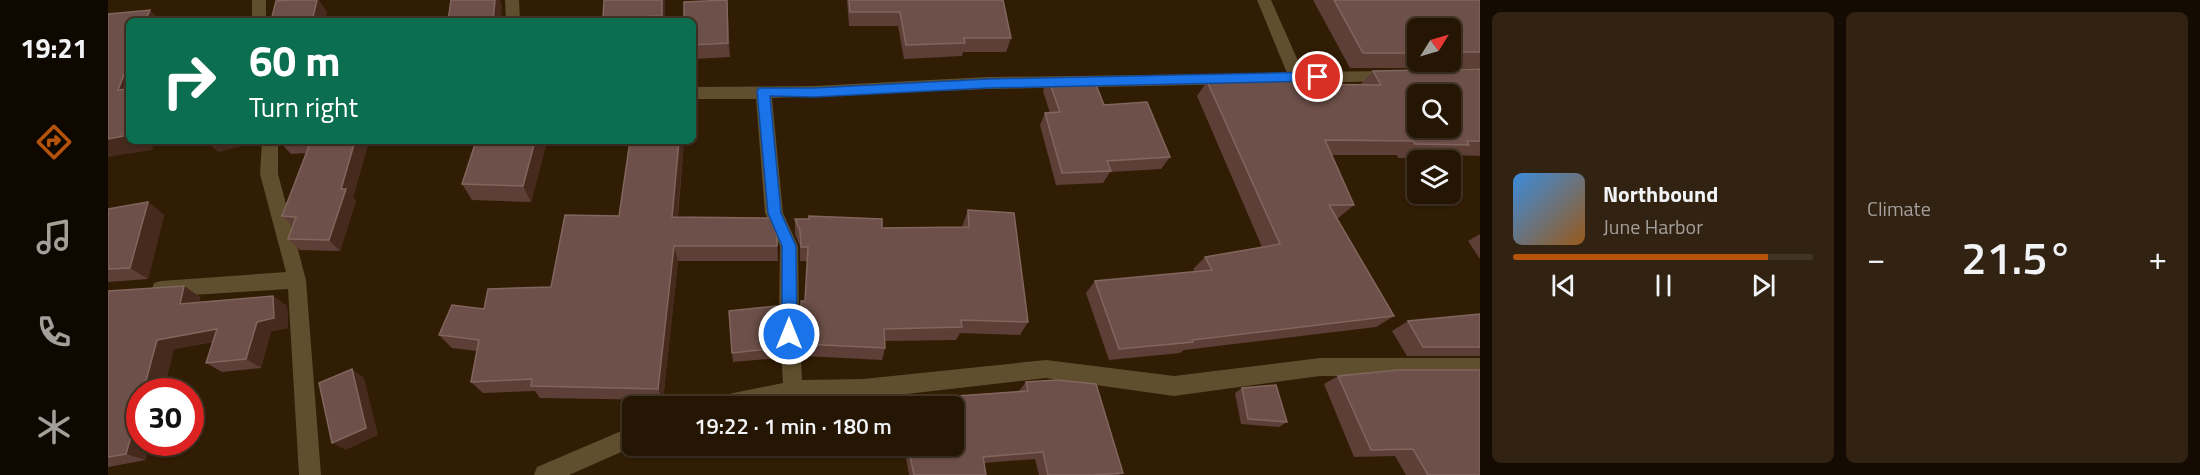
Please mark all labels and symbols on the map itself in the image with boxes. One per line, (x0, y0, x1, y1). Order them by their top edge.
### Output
north arrow (1407, 18, 1461, 72)
pin (1292, 51, 1343, 102)
position arrow (757, 302, 821, 366)
speed limit sign: 30 (126, 378, 204, 456)

